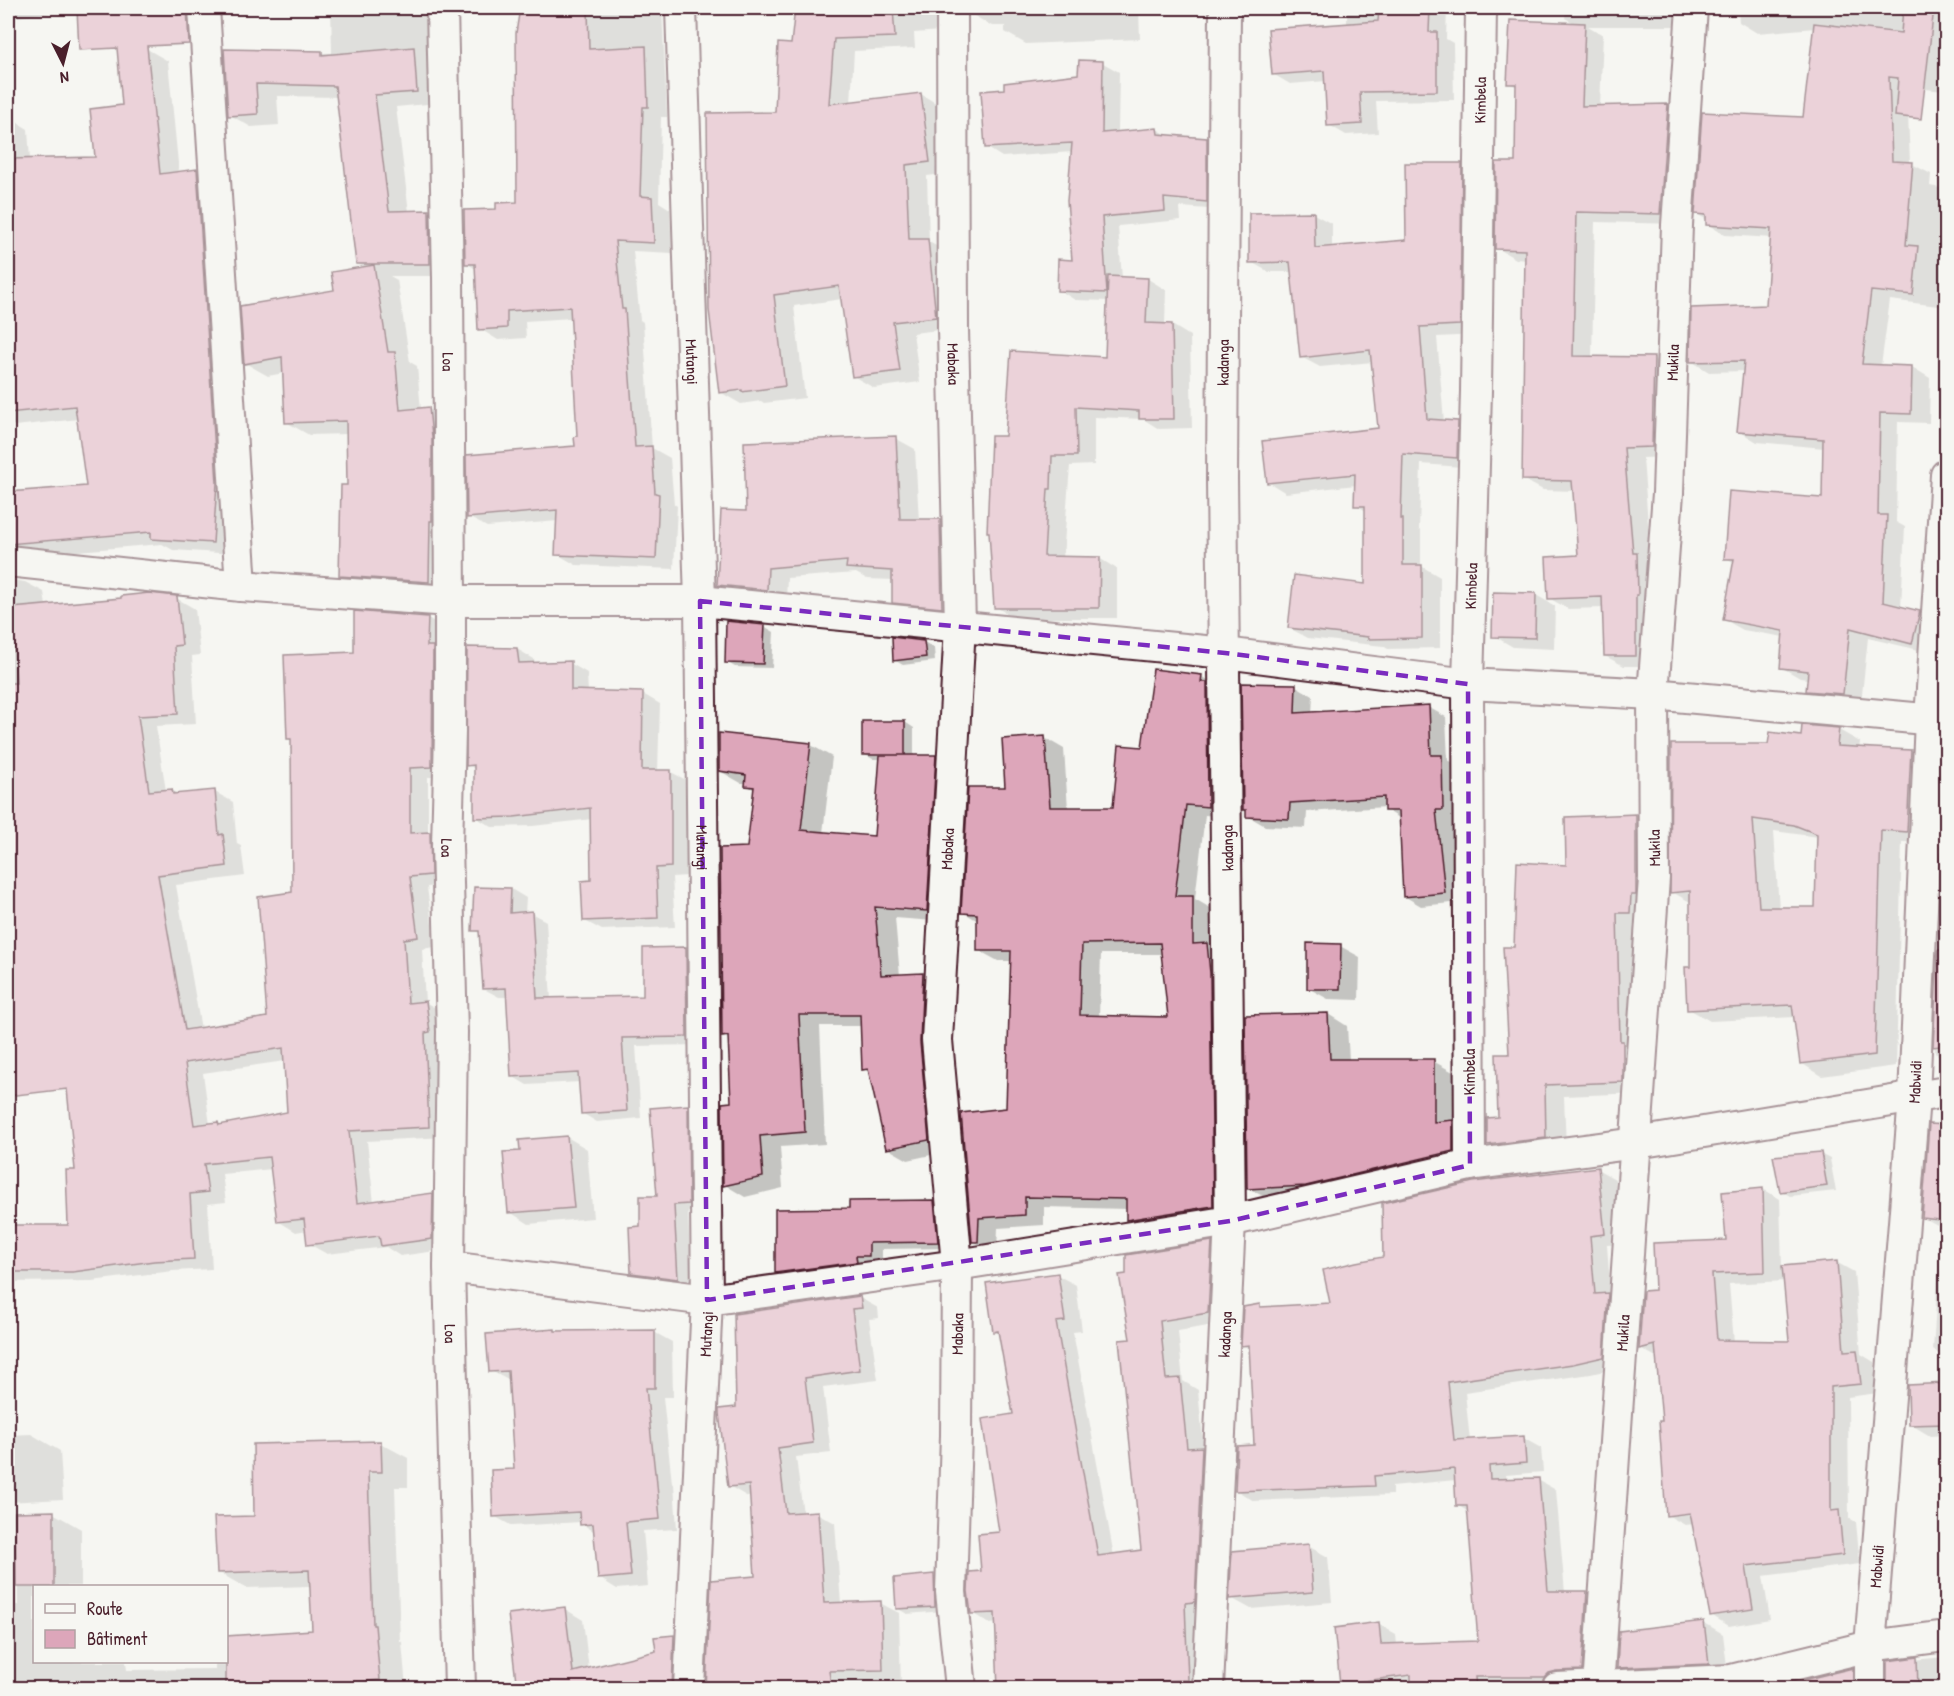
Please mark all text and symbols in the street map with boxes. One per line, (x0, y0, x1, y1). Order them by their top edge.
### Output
north arrow (33, 33, 93, 93)
text: N (59, 67, 70, 89)
street label: Kimbela (1468, 77, 1491, 123)
street label: Mutangi (681, 339, 704, 385)
street label: kadanga (1212, 339, 1234, 386)
street label: Mabaka (942, 343, 965, 385)
street label: Mukila (1661, 344, 1684, 381)
street label: Loa (437, 353, 460, 371)
street label: Kimbela (1459, 563, 1482, 610)
street label: Mutangi (691, 825, 714, 871)
street label: kadanga (1216, 825, 1238, 871)
street label: Mabaka (935, 828, 959, 870)
street label: Mukila (1643, 829, 1665, 867)
street label: Loa (436, 838, 458, 858)
street label: Kimbela (1458, 1049, 1480, 1095)
street label: Mabwidi (1903, 1060, 1927, 1104)
street label: Mutangi (694, 1311, 718, 1357)
street label: kadanga (1213, 1311, 1237, 1358)
street label: Mabaka (946, 1313, 968, 1355)
street label: Mukila (1610, 1314, 1635, 1352)
street label: Loa (440, 1324, 462, 1343)
street label: Mabwidi (1864, 1544, 1889, 1589)
legend (33, 1585, 228, 1663)
text: Route (87, 1596, 123, 1621)
text: Bâtiment (87, 1626, 148, 1651)

